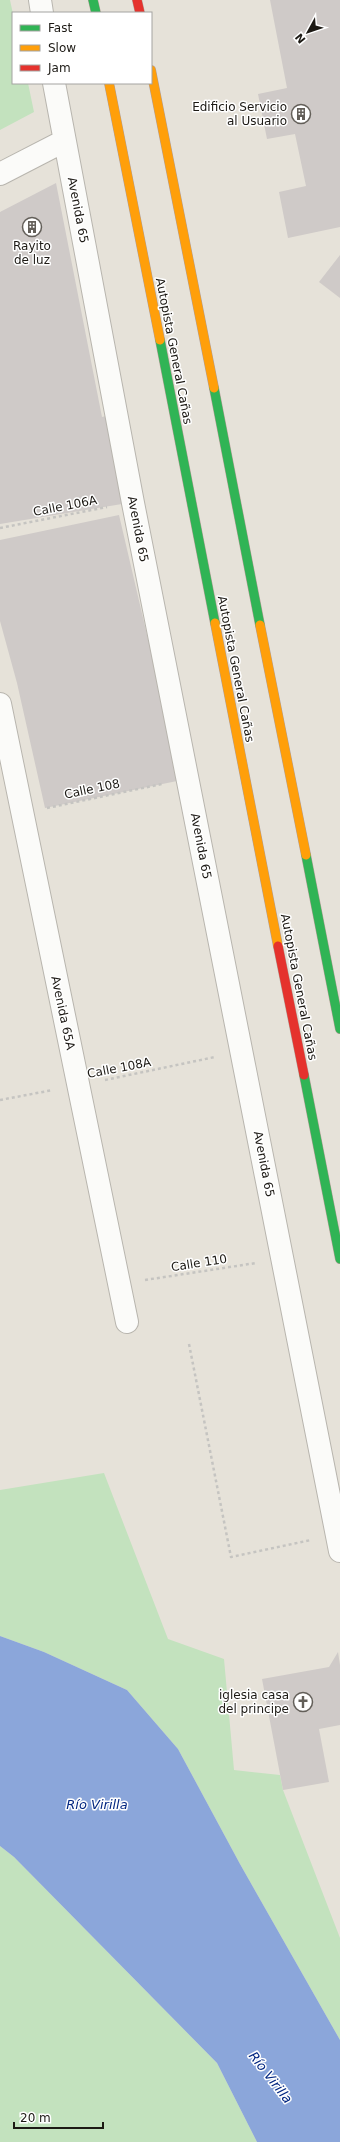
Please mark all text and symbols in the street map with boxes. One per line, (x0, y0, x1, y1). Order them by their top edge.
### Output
legend (12, 12, 152, 84)
north arrow (288, 12, 328, 52)
text: Fast (48, 21, 72, 35)
text: N (293, 30, 309, 46)
text: Slow (48, 41, 76, 55)
text: Jam (47, 61, 71, 75)
place label: Edificio Servicio al Usuario (192, 100, 287, 128)
building icon: Edificio Servicio al Usuario (290, 103, 312, 125)
street label: Avenida 65 (65, 176, 91, 244)
building icon: Rayito de luz (21, 216, 43, 238)
place label: Rayito de luz (13, 239, 51, 267)
street label: Autopista General Cañas (153, 277, 195, 425)
street label: Calle 106A (32, 493, 99, 519)
street label: Avenida 65 (125, 495, 151, 563)
street label: Autopista General Cañas (215, 595, 257, 743)
street label: Calle 108 (63, 776, 121, 802)
street label: Avenida 65 (188, 812, 214, 880)
street label: Autopista General Cañas (278, 913, 320, 1061)
street label: Avenida 65A (48, 975, 78, 1052)
street label: Calle 108A (86, 1055, 153, 1081)
street label: Avenida 65 (251, 1130, 277, 1198)
street label: Calle 110 (170, 1252, 228, 1274)
place label: iglesia casa del principe (218, 1688, 289, 1716)
church icon: iglesia casa del principe (292, 1691, 314, 1713)
water label: Río Virilla (66, 1797, 128, 1812)
water label: Río Virilla (246, 2049, 295, 2106)
scale bar (14, 2104, 103, 2130)
text: 20 m (20, 2111, 51, 2125)

